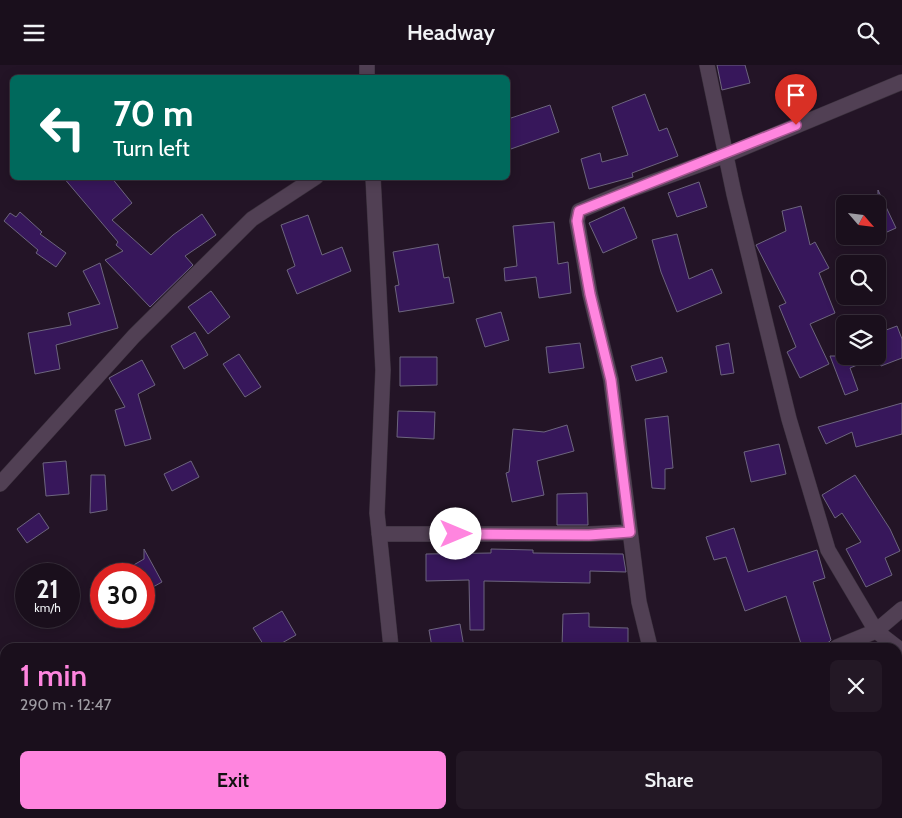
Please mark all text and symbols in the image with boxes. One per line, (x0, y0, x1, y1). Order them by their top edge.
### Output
icon: menu (20, 19, 48, 47)
text: Headway (407, 19, 495, 46)
icon: search (854, 19, 882, 47)
pin (775, 74, 817, 125)
icon: arrive (782, 81, 810, 109)
text: 70 m (113, 92, 194, 135)
icon: left (30, 95, 95, 160)
text: Turn left (113, 135, 190, 162)
north arrow (836, 195, 886, 245)
map controls (836, 195, 886, 365)
button: search (836, 255, 886, 305)
button: layers (836, 315, 886, 365)
position arrow (429, 507, 481, 559)
speed limit sign: 30 (90, 563, 155, 628)
text: 21 (36, 574, 59, 604)
text: km/h (34, 600, 61, 615)
text: 1 min (20, 657, 87, 694)
button: close (830, 660, 882, 712)
text: 290 m · 12:47 (20, 695, 112, 714)
button: Exit (20, 751, 446, 809)
button: Share (456, 751, 882, 809)

